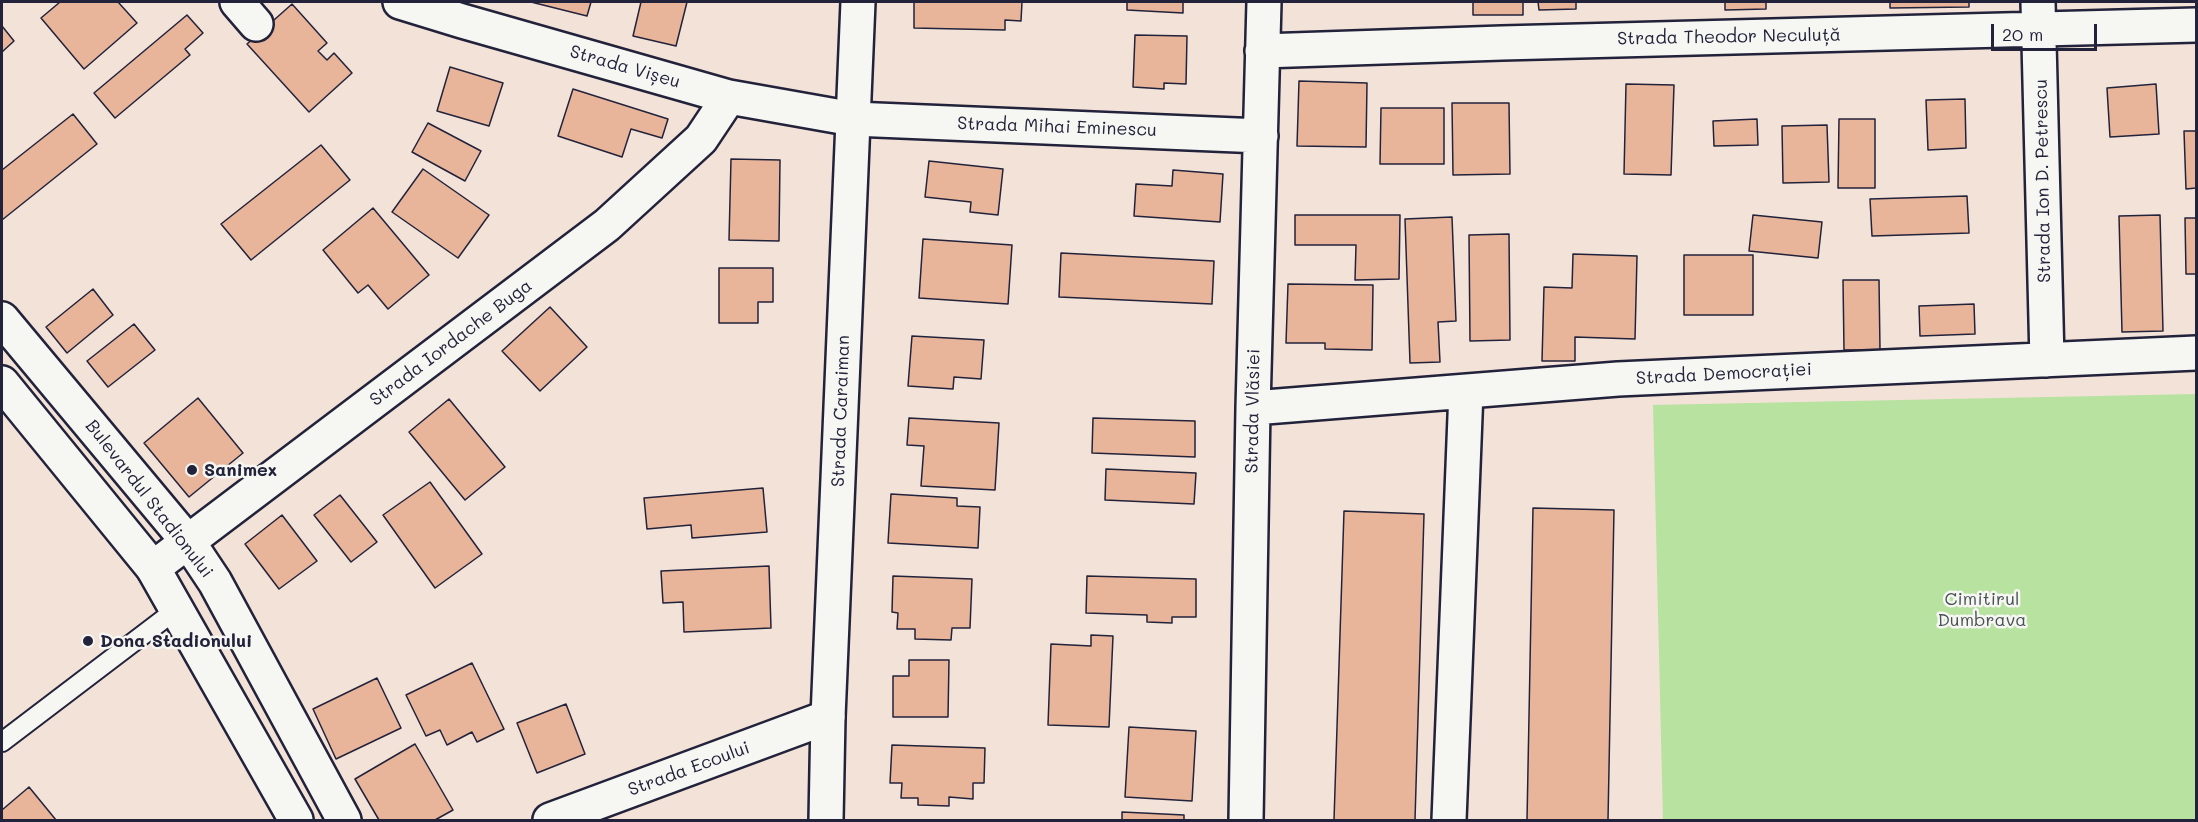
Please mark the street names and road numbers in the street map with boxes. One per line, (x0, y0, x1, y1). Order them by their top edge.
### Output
street label: Strada Theodor Neculuță (1617, 24, 1841, 50)
street label: Strada Vișeu (567, 41, 683, 93)
street label: Strada Ion D. Petrescu (2030, 79, 2056, 283)
street label: Strada Mihai Eminescu (957, 113, 1157, 141)
street label: Strada Iordache Buga (366, 275, 536, 411)
street label: Strada Caraiman (828, 335, 854, 487)
street label: Strada Vlăsiei (1241, 348, 1265, 474)
street label: Strada Democrației (1635, 359, 1813, 389)
street label: Bulevardul Stadionului (81, 416, 217, 582)
street label: Strada Ecoului (625, 737, 753, 801)

